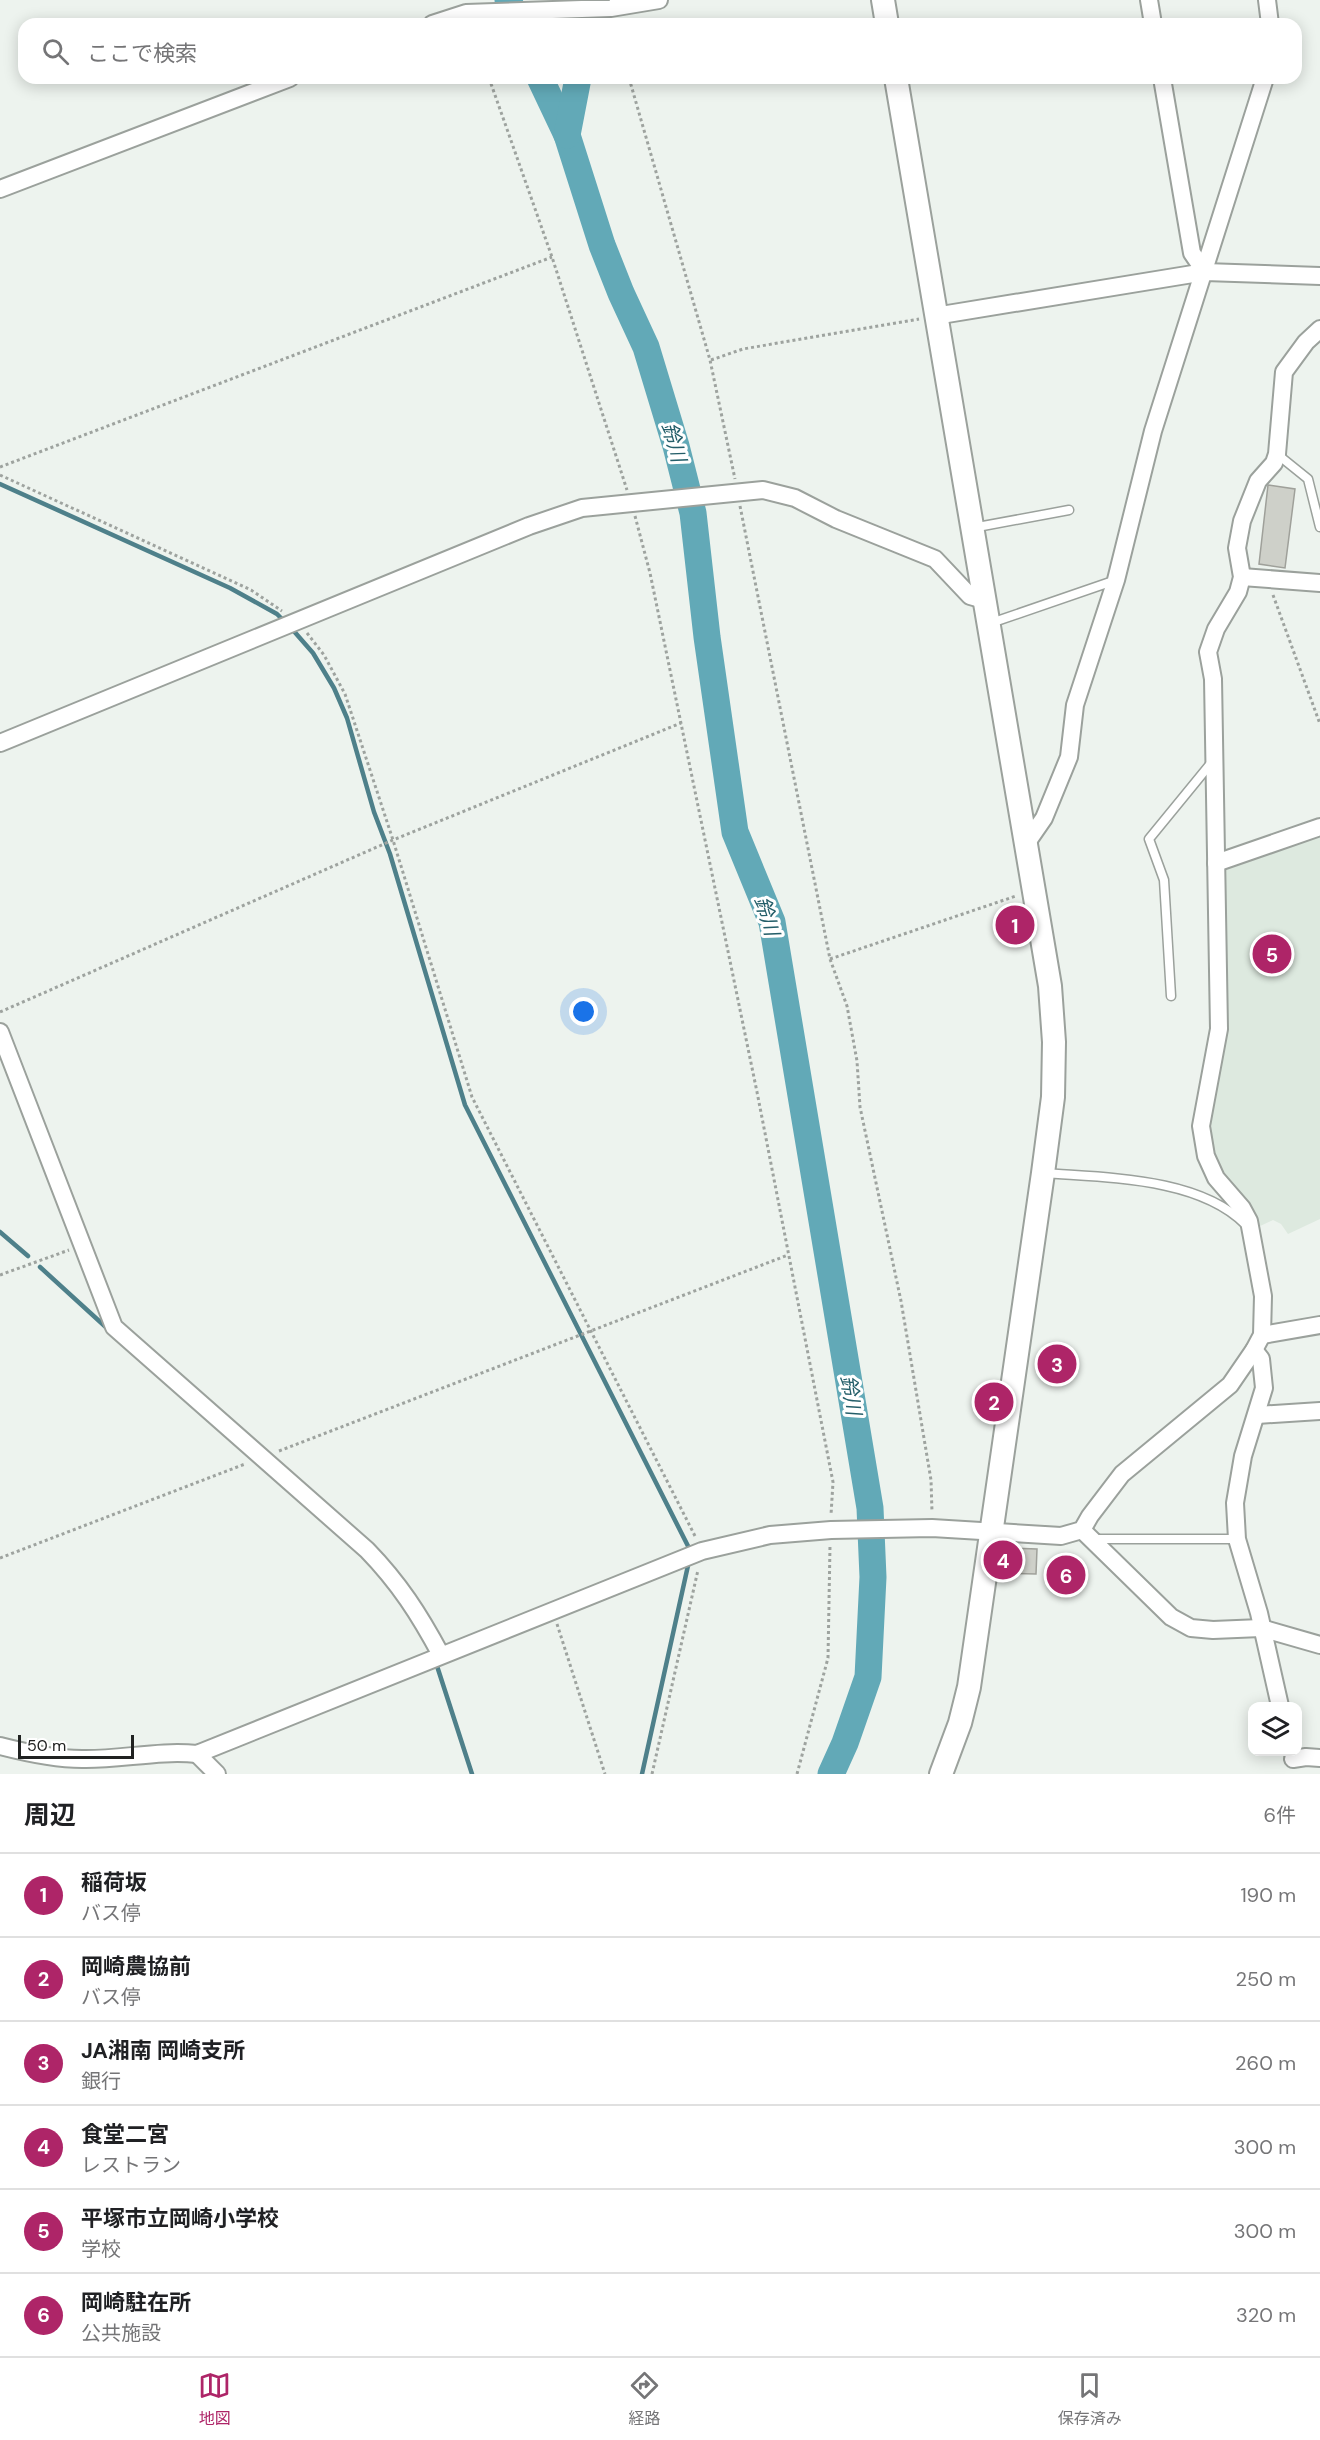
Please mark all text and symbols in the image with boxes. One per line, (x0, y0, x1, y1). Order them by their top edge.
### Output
search box (18, 18, 1302, 84)
icon: search (39, 35, 72, 68)
text: ここで検索 (87, 39, 197, 68)
water label: 鈴川 (656, 419, 693, 467)
water label: 鈴川 (749, 893, 786, 941)
pin: 1 (996, 902, 1034, 948)
pin: 5 (1252, 932, 1292, 976)
your location (569, 997, 598, 1026)
pin: 3 (1038, 1342, 1076, 1386)
water label: 鈴川 (835, 1373, 868, 1419)
pin: 2 (974, 1380, 1014, 1424)
pin: 4 (984, 1538, 1022, 1582)
pin: 6 (1046, 1552, 1086, 1598)
map controls (1248, 1702, 1302, 1756)
button: layers (1248, 1702, 1302, 1756)
scale bar (18, 1732, 134, 1760)
text: 50 m (27, 1735, 66, 1756)
text: 周辺 (24, 1798, 76, 1832)
text: 6件 (1263, 1802, 1296, 1828)
text: 稲荷坂 (81, 1868, 147, 1897)
text: 1 (40, 1882, 47, 1908)
text: 190 m (1240, 1882, 1296, 1908)
text: バス停 (81, 1900, 141, 1926)
text: 岡崎農協前 (81, 1952, 191, 1981)
text: 2 (38, 1966, 49, 1992)
text: 250 m (1235, 1966, 1296, 1992)
text: バス停 (81, 1984, 141, 2010)
text: JA湘南 岡崎支所 (81, 2036, 245, 2065)
text: 3 (37, 2050, 50, 2076)
text: 260 m (1235, 2050, 1296, 2076)
text: 銀行 (81, 2068, 121, 2094)
text: 食堂二宮 (81, 2120, 169, 2149)
text: 4 (37, 2134, 50, 2160)
text: 300 m (1234, 2134, 1296, 2160)
text: レストラン (81, 2152, 181, 2178)
text: 平塚市立岡崎小学校 (81, 2204, 279, 2233)
text: 5 (37, 2218, 50, 2244)
text: 300 m (1234, 2218, 1296, 2244)
text: 学校 (81, 2236, 121, 2262)
text: 岡崎駐在所 (81, 2288, 191, 2317)
text: 6 (37, 2302, 50, 2328)
text: 320 m (1236, 2302, 1296, 2328)
text: 公共施設 (81, 2320, 161, 2346)
tab: 地図 (198, 2369, 231, 2429)
tab: 経路 (628, 2369, 661, 2429)
tab: 保存済み (1058, 2369, 1122, 2429)

